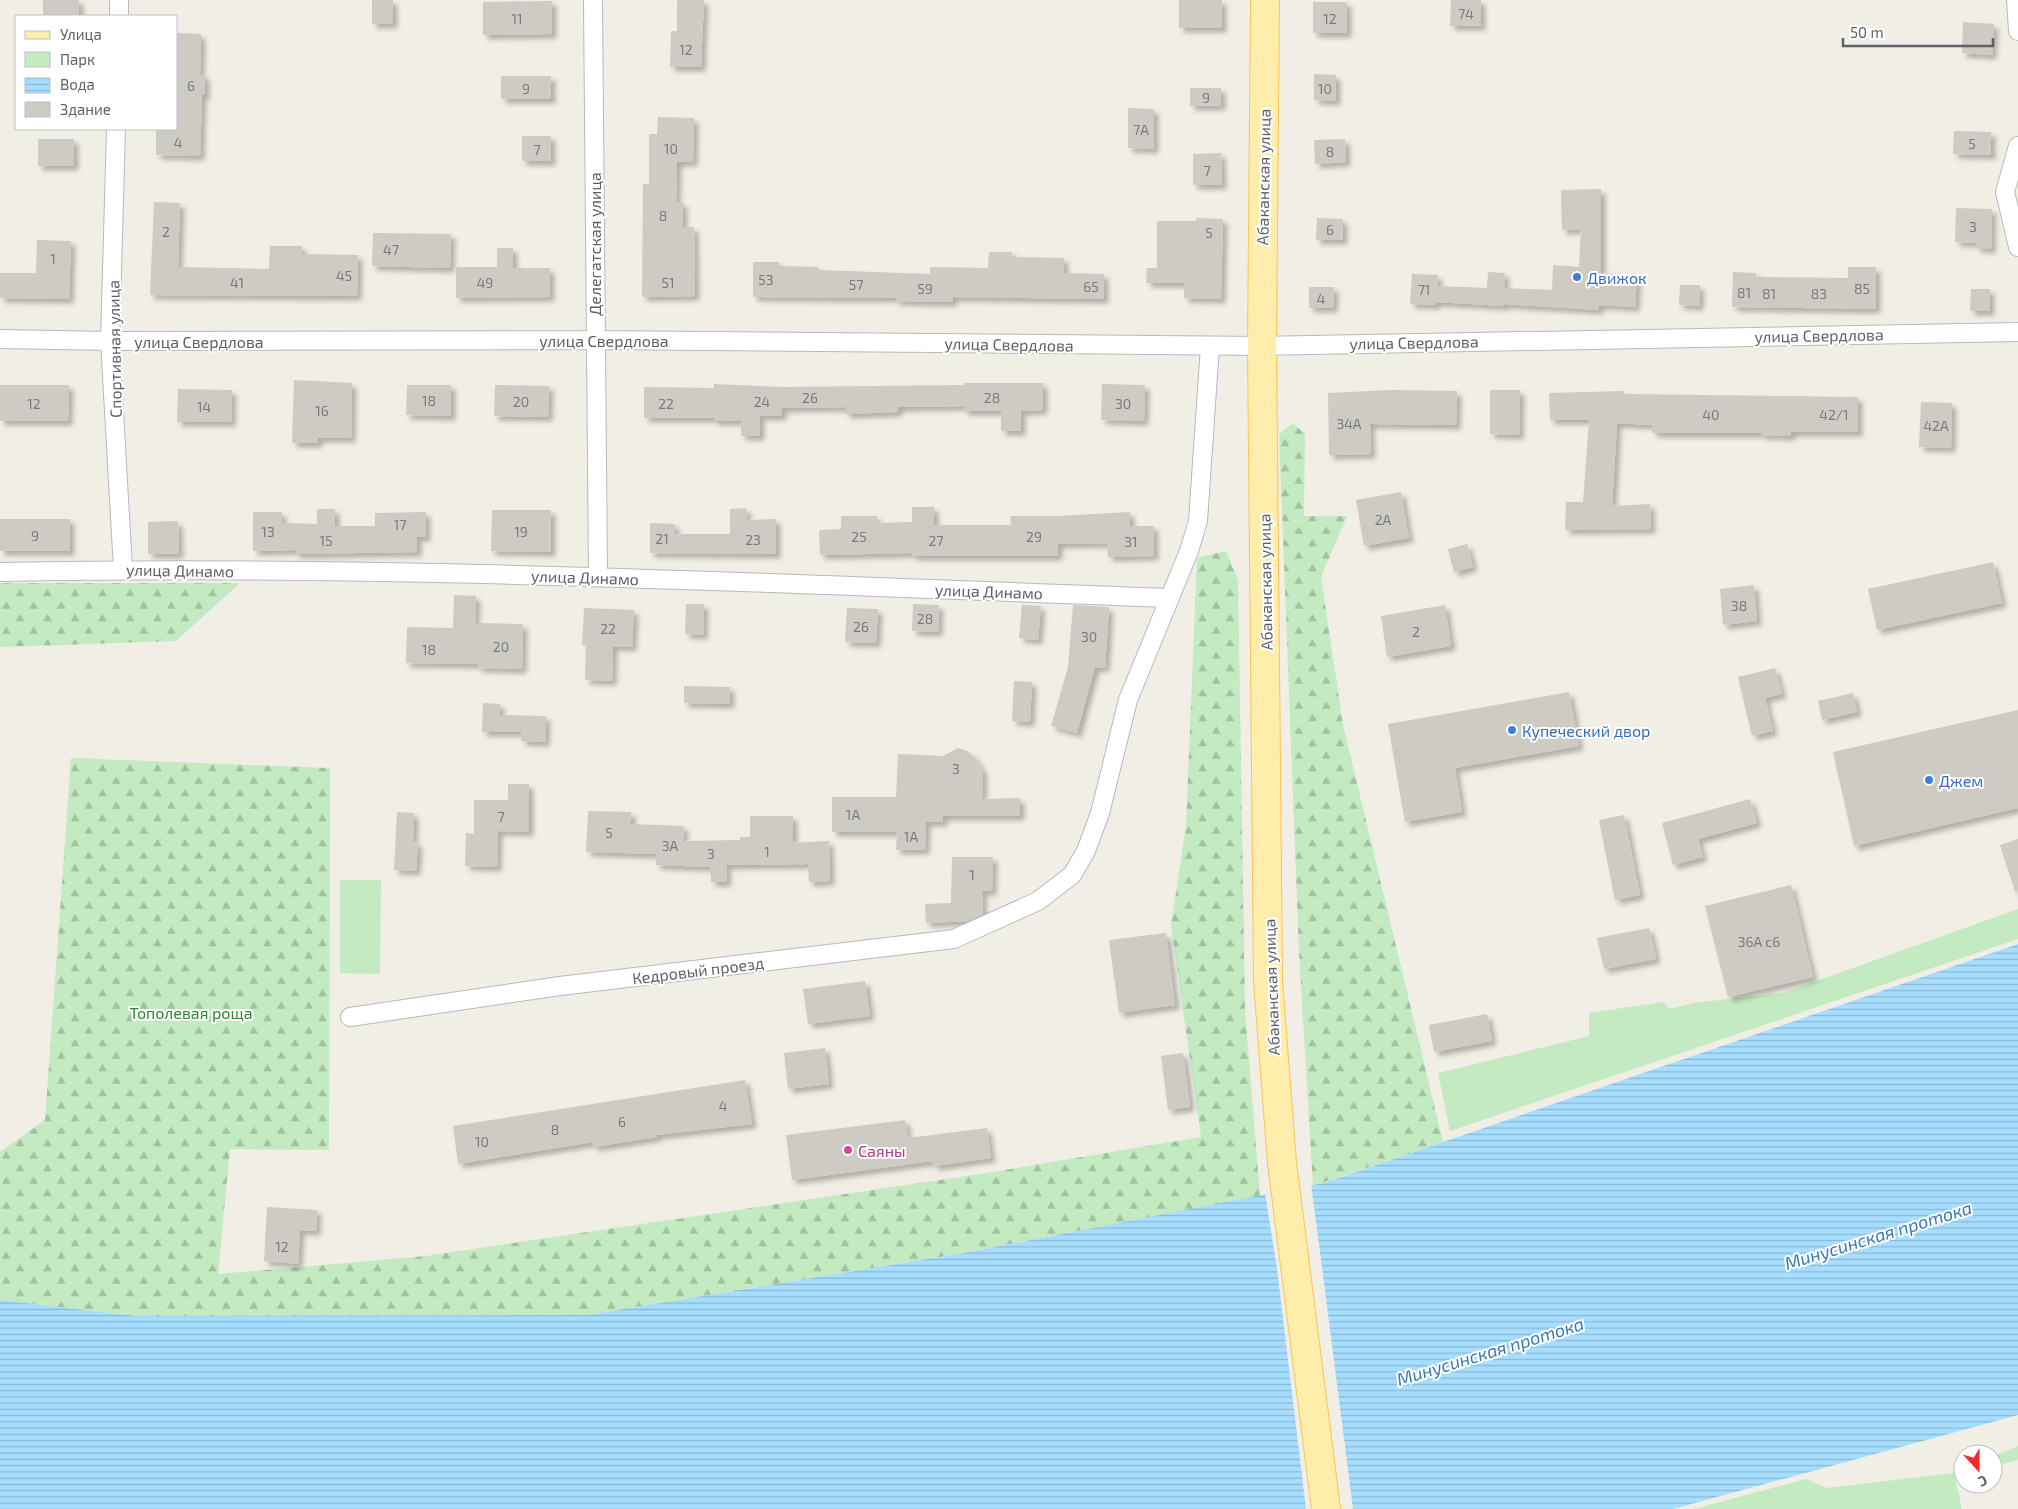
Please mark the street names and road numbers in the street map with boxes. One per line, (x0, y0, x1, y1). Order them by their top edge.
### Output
street label: Абаканская улица (1252, 108, 1275, 246)
street label: Делегатская улица (585, 172, 605, 316)
street label: Спортивная улица (103, 280, 126, 418)
street label: улица Свердлова (1754, 324, 1884, 347)
street label: улица Свердлова (539, 331, 669, 351)
street label: улица Свердлова (1349, 331, 1479, 354)
street label: улица Свердлова (134, 332, 264, 352)
street label: улица Свердлова (944, 333, 1074, 356)
street label: Абаканская улица (1254, 513, 1277, 651)
street label: улица Динамо (126, 560, 234, 581)
street label: улица Динамо (531, 566, 639, 589)
street label: улица Динамо (935, 580, 1043, 603)
street label: Абаканская улица (1259, 918, 1284, 1056)
street label: Кедровый проезд (631, 952, 765, 988)

